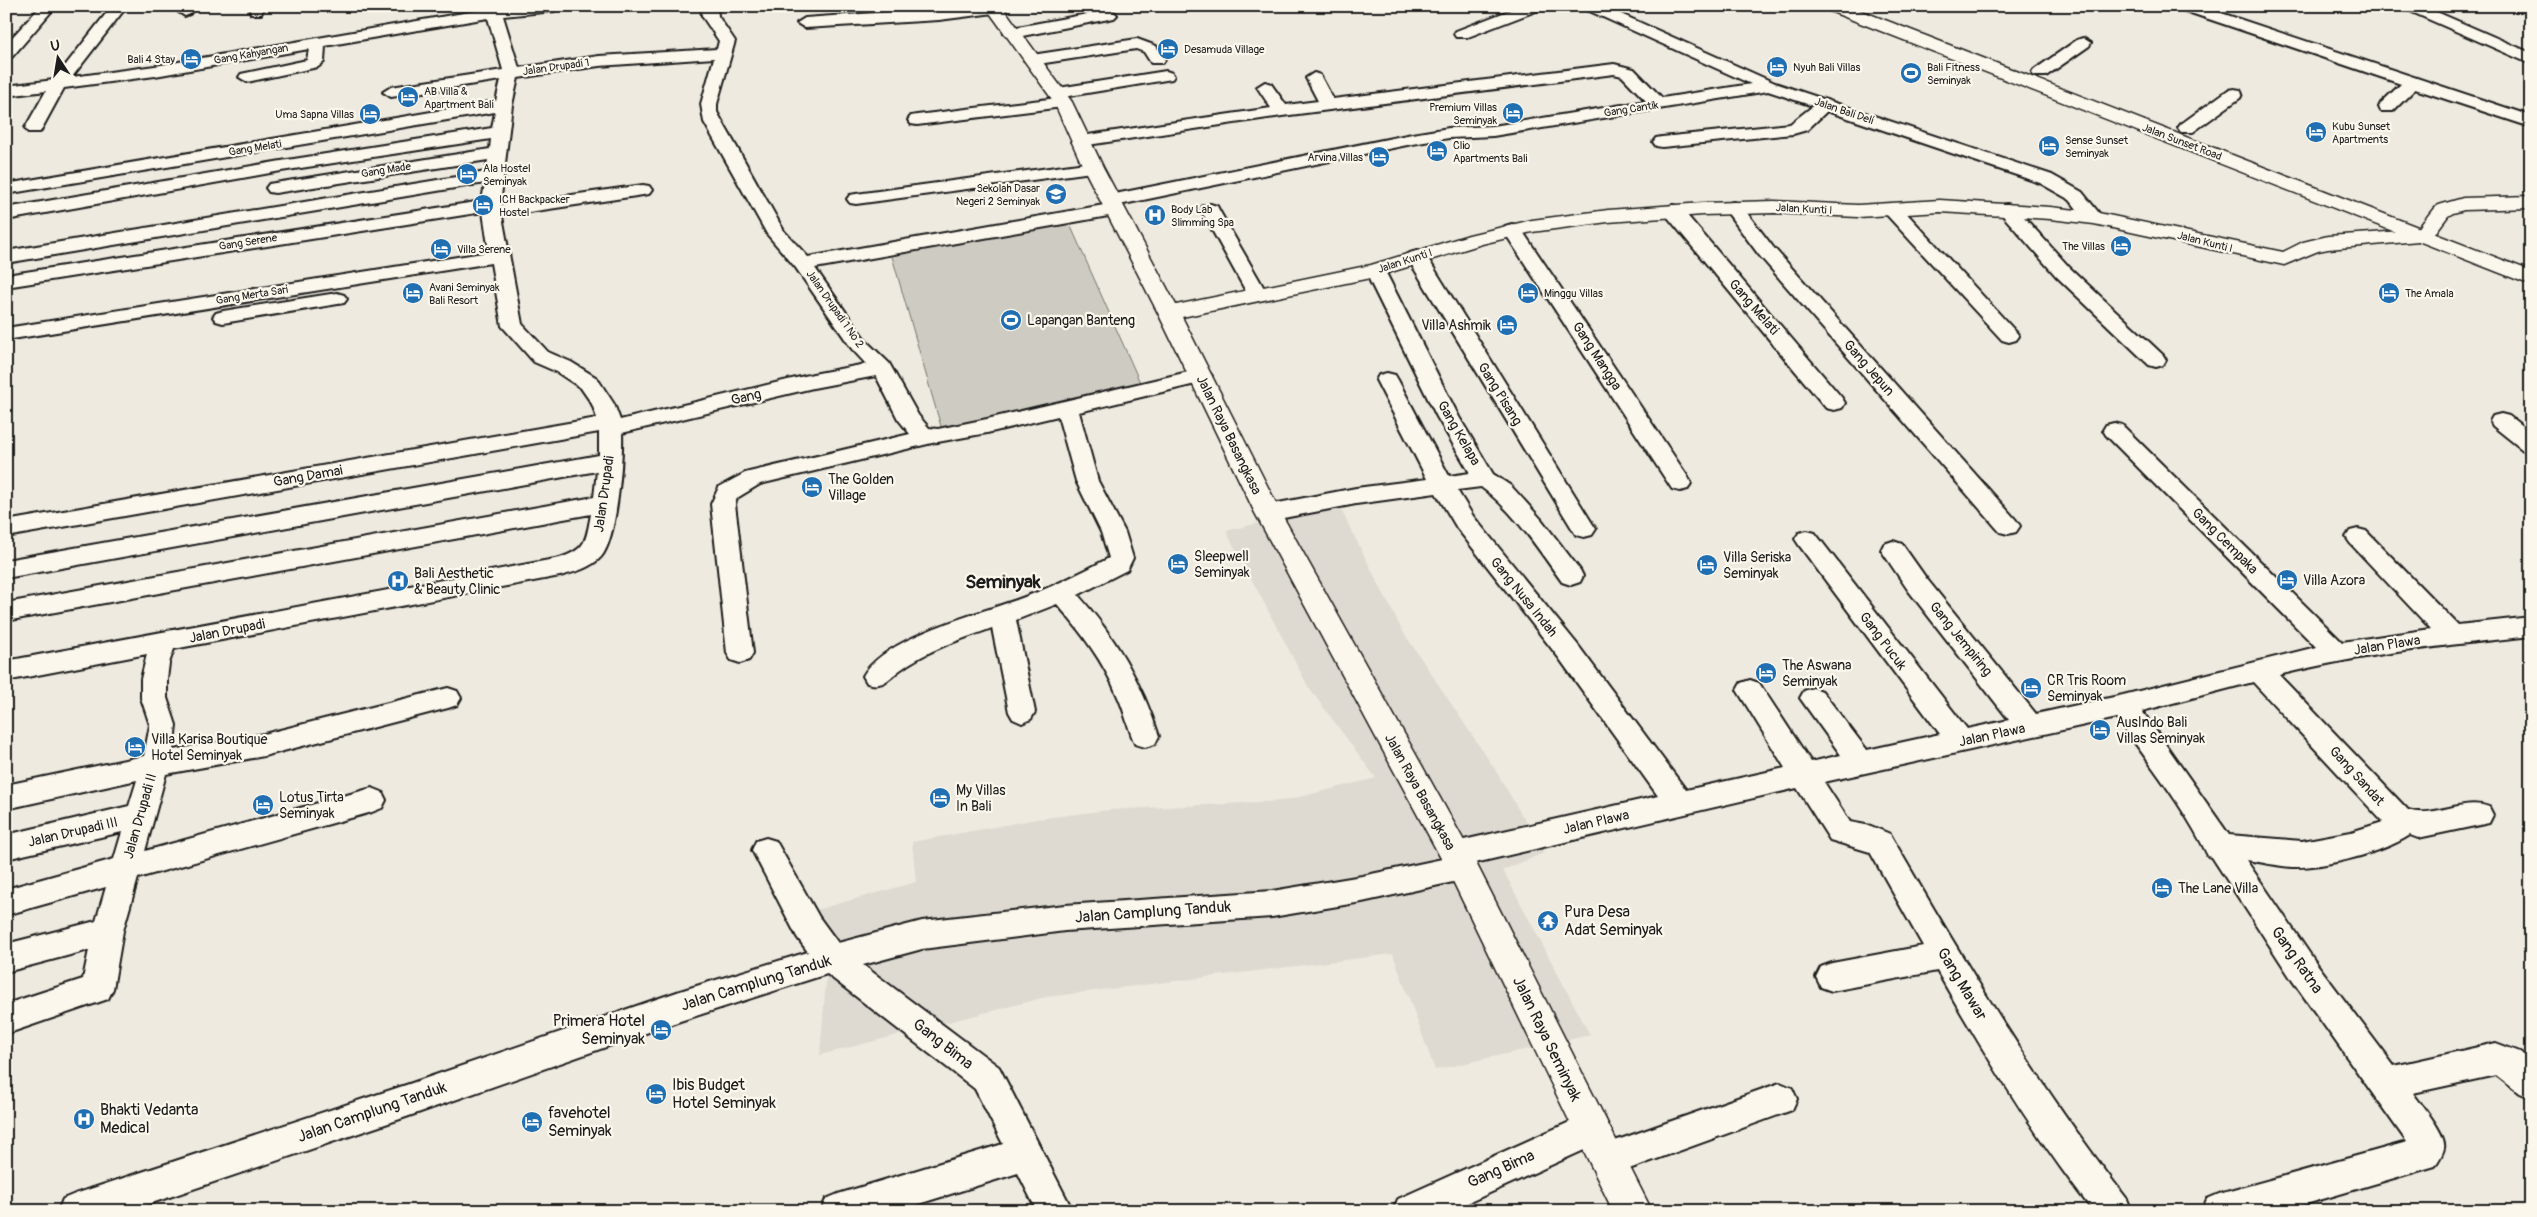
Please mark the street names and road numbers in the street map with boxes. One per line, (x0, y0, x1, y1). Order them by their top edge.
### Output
street label: Gang Kahyangan (213, 41, 289, 67)
street label: Jalan Drupadi 1 (522, 56, 590, 78)
street label: Jalan Bali Deli (1813, 95, 1875, 127)
street label: Gang Cantik (1603, 98, 1660, 120)
street label: Jalan Sunset Road (2140, 121, 2224, 163)
street label: Gang Melati (228, 137, 282, 159)
street label: Gang Made (360, 160, 412, 180)
street label: Jalan Kunti I (1775, 201, 1833, 217)
street label: Jalan Kunti I (2176, 229, 2234, 255)
street label: Gang Serene (218, 231, 279, 253)
street label: Jalan Kunti I (1376, 246, 1434, 276)
street label: Jalan Drupadi 1 No 2 (803, 268, 867, 350)
street label: Gang Melati (1725, 276, 1783, 339)
street label: Gang Merta Sari (215, 283, 289, 307)
street label: Gang Mangga (1569, 319, 1625, 393)
street label: Gang Jepun (1840, 337, 1898, 400)
street label: Gang Pisang (1474, 359, 1526, 429)
street label: Jalan Raya Basangkasa (1193, 373, 1265, 497)
street label: Gang (729, 385, 763, 409)
street label: Gang Kelapa (1434, 398, 1484, 468)
street label: Jalan Drupadi (590, 454, 618, 533)
street label: Gang Damai (272, 461, 344, 490)
street label: Gang Cempaka (2188, 504, 2262, 578)
street label: Gang Nusa Indah (1487, 554, 1561, 640)
street label: Gang Jempiring (1926, 598, 1996, 680)
street label: Gang Pucuk (1856, 609, 1910, 673)
street label: Jalan Drupadi (188, 615, 267, 647)
street label: Jalan Plawa (2353, 631, 2421, 659)
street label: Jalan Plawa (1957, 720, 2027, 750)
street label: Jalan Raya Basangkasa (1381, 731, 1459, 853)
street label: Gang Sandat (2326, 743, 2388, 809)
street label: Jalan Drupadi II (120, 771, 160, 861)
street label: Jalan Plawa (1561, 806, 1631, 838)
street label: Jalan Drupadi III (26, 813, 120, 851)
street label: Jalan Camplung Tanduk (1074, 897, 1232, 927)
street label: Gang Ratna (2267, 923, 2327, 997)
street label: Gang Mawar (1933, 944, 1992, 1024)
street label: Jalan Camplung Tanduk (678, 950, 834, 1015)
street label: Jalan Raya Seminyak (1508, 973, 1586, 1105)
street label: Gang Bima (909, 1014, 977, 1074)
street label: Jalan Camplung Tanduk (295, 1077, 450, 1147)
street label: Gang Bima (1464, 1145, 1538, 1193)

